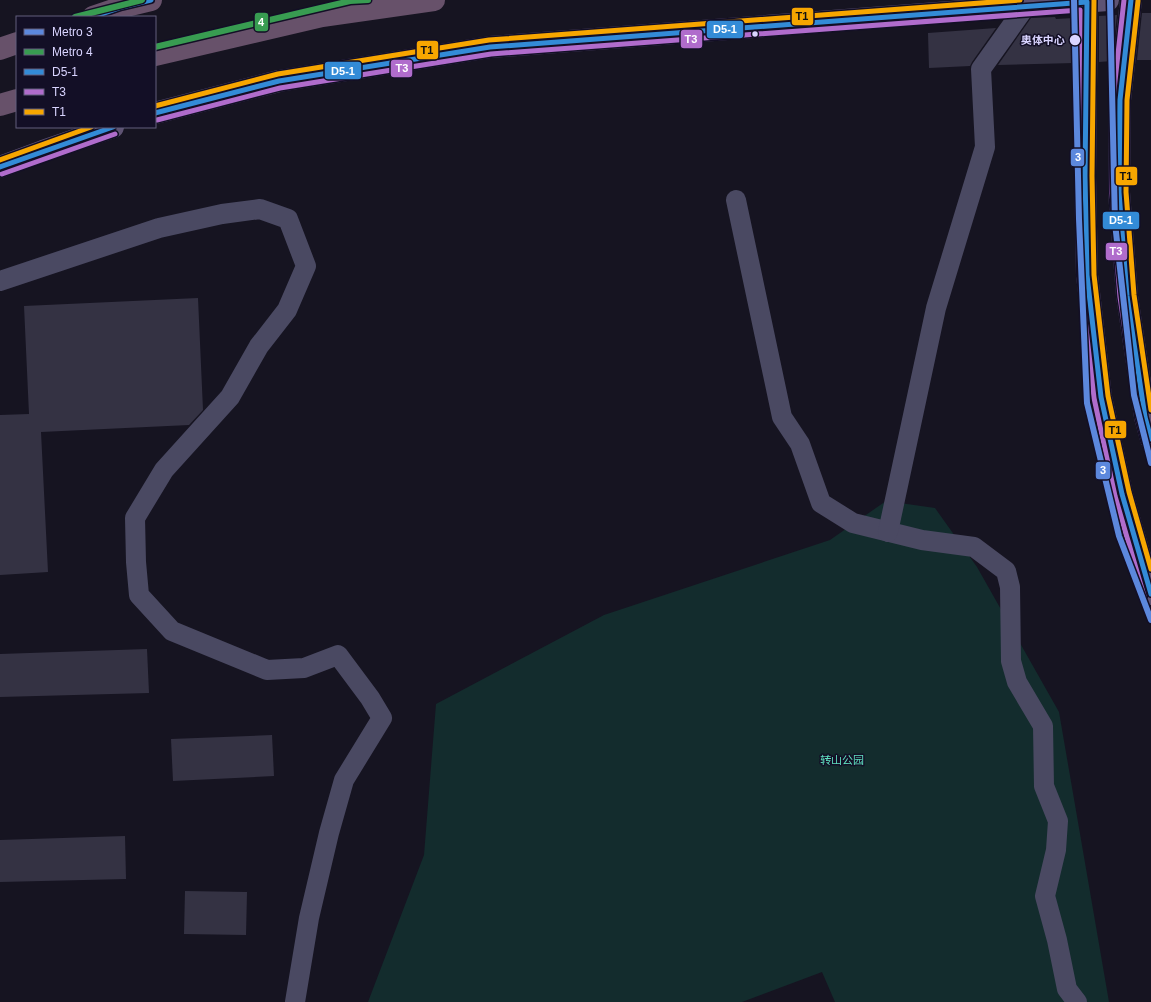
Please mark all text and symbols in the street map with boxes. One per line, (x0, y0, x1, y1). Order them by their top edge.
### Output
line badge: T1 (791, 7, 814, 26)
text: T1 (796, 10, 808, 22)
line badge: 4 (254, 12, 269, 32)
legend (16, 16, 156, 128)
text: 4 (258, 16, 265, 28)
line badge: D5-1 (706, 20, 744, 39)
text: D5-1 (713, 23, 737, 35)
text: Metro 3 (52, 25, 93, 39)
line badge: T3 (680, 29, 703, 49)
unlabelled marker (750, 29, 760, 39)
text: T3 (685, 33, 697, 45)
marker: 奥体中心 (1068, 33, 1082, 47)
place label: 奥体中心 (1021, 34, 1065, 46)
line badge: T1 (416, 40, 439, 60)
text: T1 (421, 44, 433, 56)
text: Metro 4 (52, 45, 93, 59)
line badge: T3 (390, 59, 413, 78)
line badge: D5-1 (324, 61, 362, 80)
text: T3 (396, 62, 408, 74)
text: D5-1 (52, 65, 78, 79)
text: D5-1 (331, 65, 355, 77)
text: T3 (52, 85, 66, 99)
text: T1 (52, 105, 66, 119)
line badge: 3 (1070, 148, 1085, 167)
text: 3 (1075, 151, 1081, 163)
line badge: T1 (1115, 166, 1138, 186)
text: T1 (1120, 170, 1132, 182)
line badge: D5-1 (1102, 211, 1140, 230)
text: D5-1 (1109, 214, 1133, 226)
line badge: T3 (1105, 242, 1128, 261)
text: T3 (1110, 245, 1122, 257)
line badge: T1 (1104, 420, 1127, 439)
text: T1 (1109, 424, 1121, 436)
line badge: 3 (1095, 461, 1111, 480)
text: 3 (1100, 464, 1106, 476)
park label: 转山公园 (820, 754, 864, 766)

